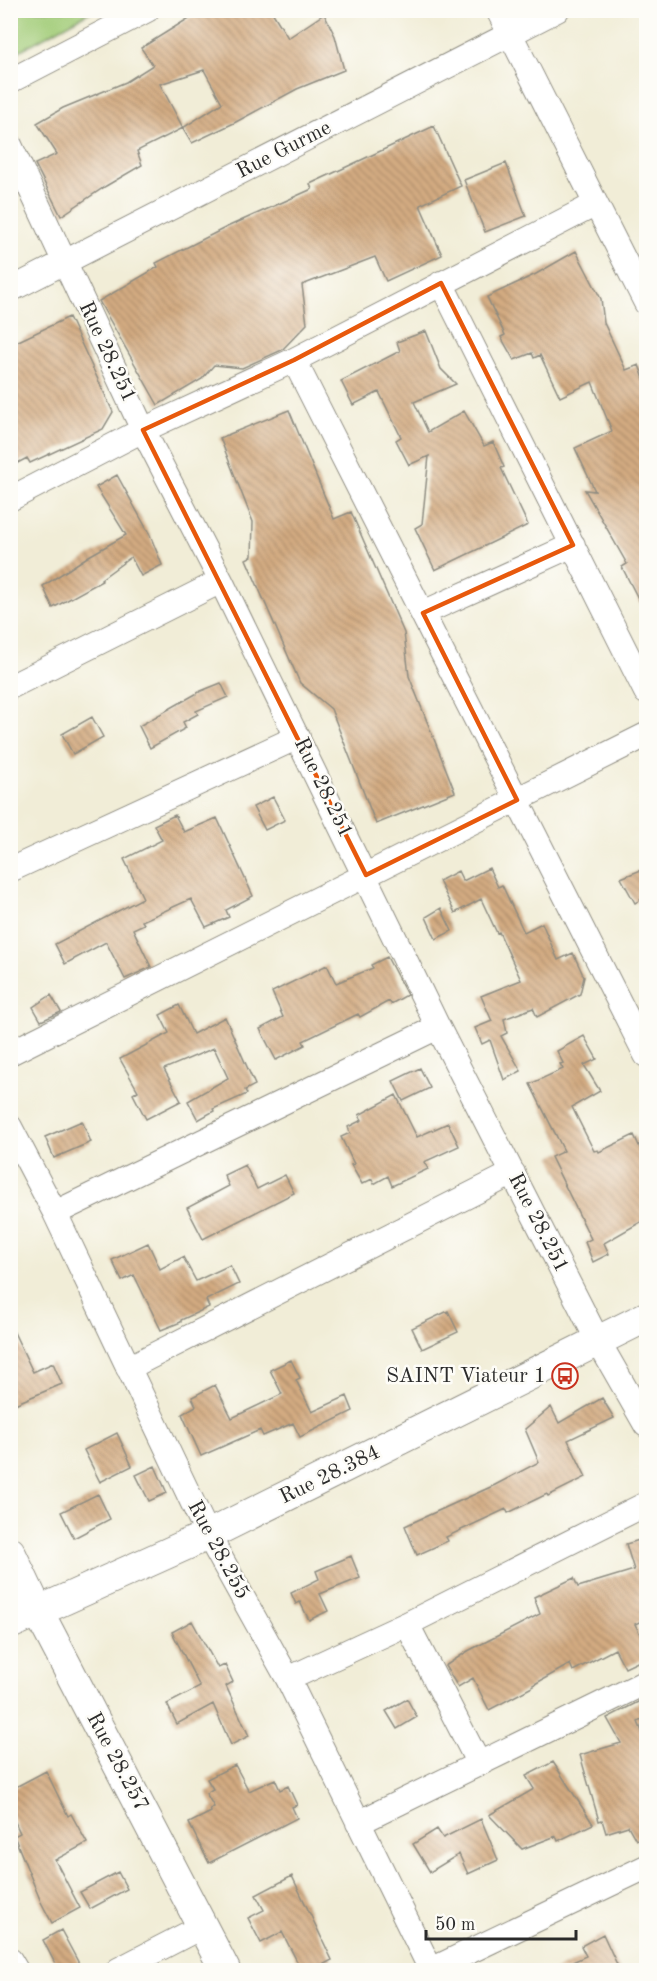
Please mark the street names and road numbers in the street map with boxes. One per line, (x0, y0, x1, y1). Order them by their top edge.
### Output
street label: Rue Gurme (233, 117, 335, 183)
street label: Rue 28.251 (75, 298, 139, 406)
street label: Rue 28.251 (290, 735, 356, 841)
street label: Rue 28.251 (504, 1170, 572, 1276)
street label: Rue 28.384 (277, 1442, 383, 1508)
street label: Rue 28.255 (183, 1497, 253, 1603)
street label: Rue 28.257 (82, 1709, 152, 1815)

